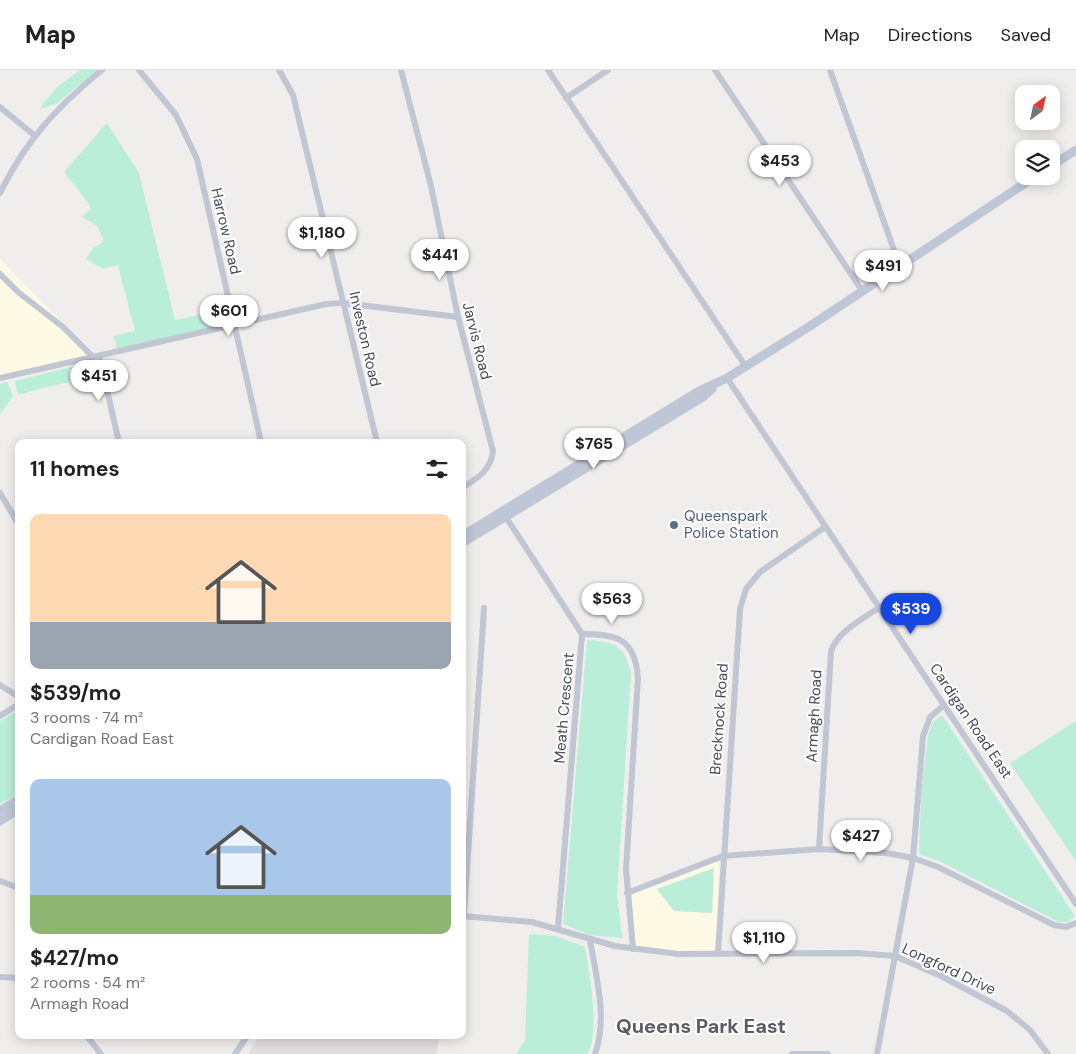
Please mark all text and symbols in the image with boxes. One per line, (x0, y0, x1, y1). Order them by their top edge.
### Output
text: Map (25, 19, 76, 50)
text: Map (824, 23, 860, 47)
text: Directions (888, 23, 973, 47)
text: Saved (1001, 23, 1051, 47)
north arrow (1015, 85, 1060, 130)
map controls (1015, 85, 1060, 185)
button: layers (1015, 140, 1060, 185)
pin: $453 (750, 144, 810, 187)
text: $453 (760, 150, 800, 171)
street label: Harrow Road (206, 186, 246, 276)
pin: $1,180 (281, 216, 363, 259)
text: $1,180 (299, 222, 345, 243)
pin: $441 (410, 238, 470, 281)
text: $441 (422, 244, 458, 265)
pin: $491 (853, 250, 913, 292)
text: $491 (865, 255, 901, 276)
street label: Investon Road (344, 289, 386, 389)
pin: $601 (199, 294, 259, 337)
text: $601 (211, 300, 247, 321)
street label: Jarvis Road (458, 300, 496, 382)
pin: $451 (69, 360, 129, 402)
text: $451 (81, 365, 117, 386)
pin: $765 (564, 428, 624, 470)
text: $765 (575, 433, 613, 454)
text: 11 homes (30, 455, 120, 483)
icon: filters (423, 455, 451, 483)
place label: Queenspark Police Station (684, 506, 779, 543)
marker: Queenspark Police Station (668, 519, 680, 531)
icon: home (196, 547, 286, 637)
pin: $563 (582, 582, 642, 625)
text: $563 (592, 588, 632, 609)
pin: $539 (881, 592, 941, 635)
text: $539 (891, 598, 931, 619)
street label: Meath Crescent (549, 652, 579, 764)
street label: Cardigan Road East (925, 659, 1017, 783)
street label: Brecknock Road (705, 663, 733, 775)
street label: Armagh Road (802, 669, 826, 763)
text: $539/mo (30, 679, 121, 707)
text: 3 rooms · 74 m² (30, 707, 143, 728)
text: Cardigan Road East (30, 728, 174, 749)
icon: home (196, 812, 286, 902)
pin: $427 (831, 820, 891, 862)
text: $427 (842, 825, 880, 846)
pin: $1,110 (723, 922, 805, 964)
text: $1,110 (743, 927, 785, 948)
street label: Longford Drive (899, 939, 999, 999)
text: $427/mo (30, 944, 119, 972)
text: 2 rooms · 54 m² (30, 972, 145, 993)
text: Armagh Road (30, 993, 129, 1014)
district label: Queens Park East (616, 1013, 786, 1039)

